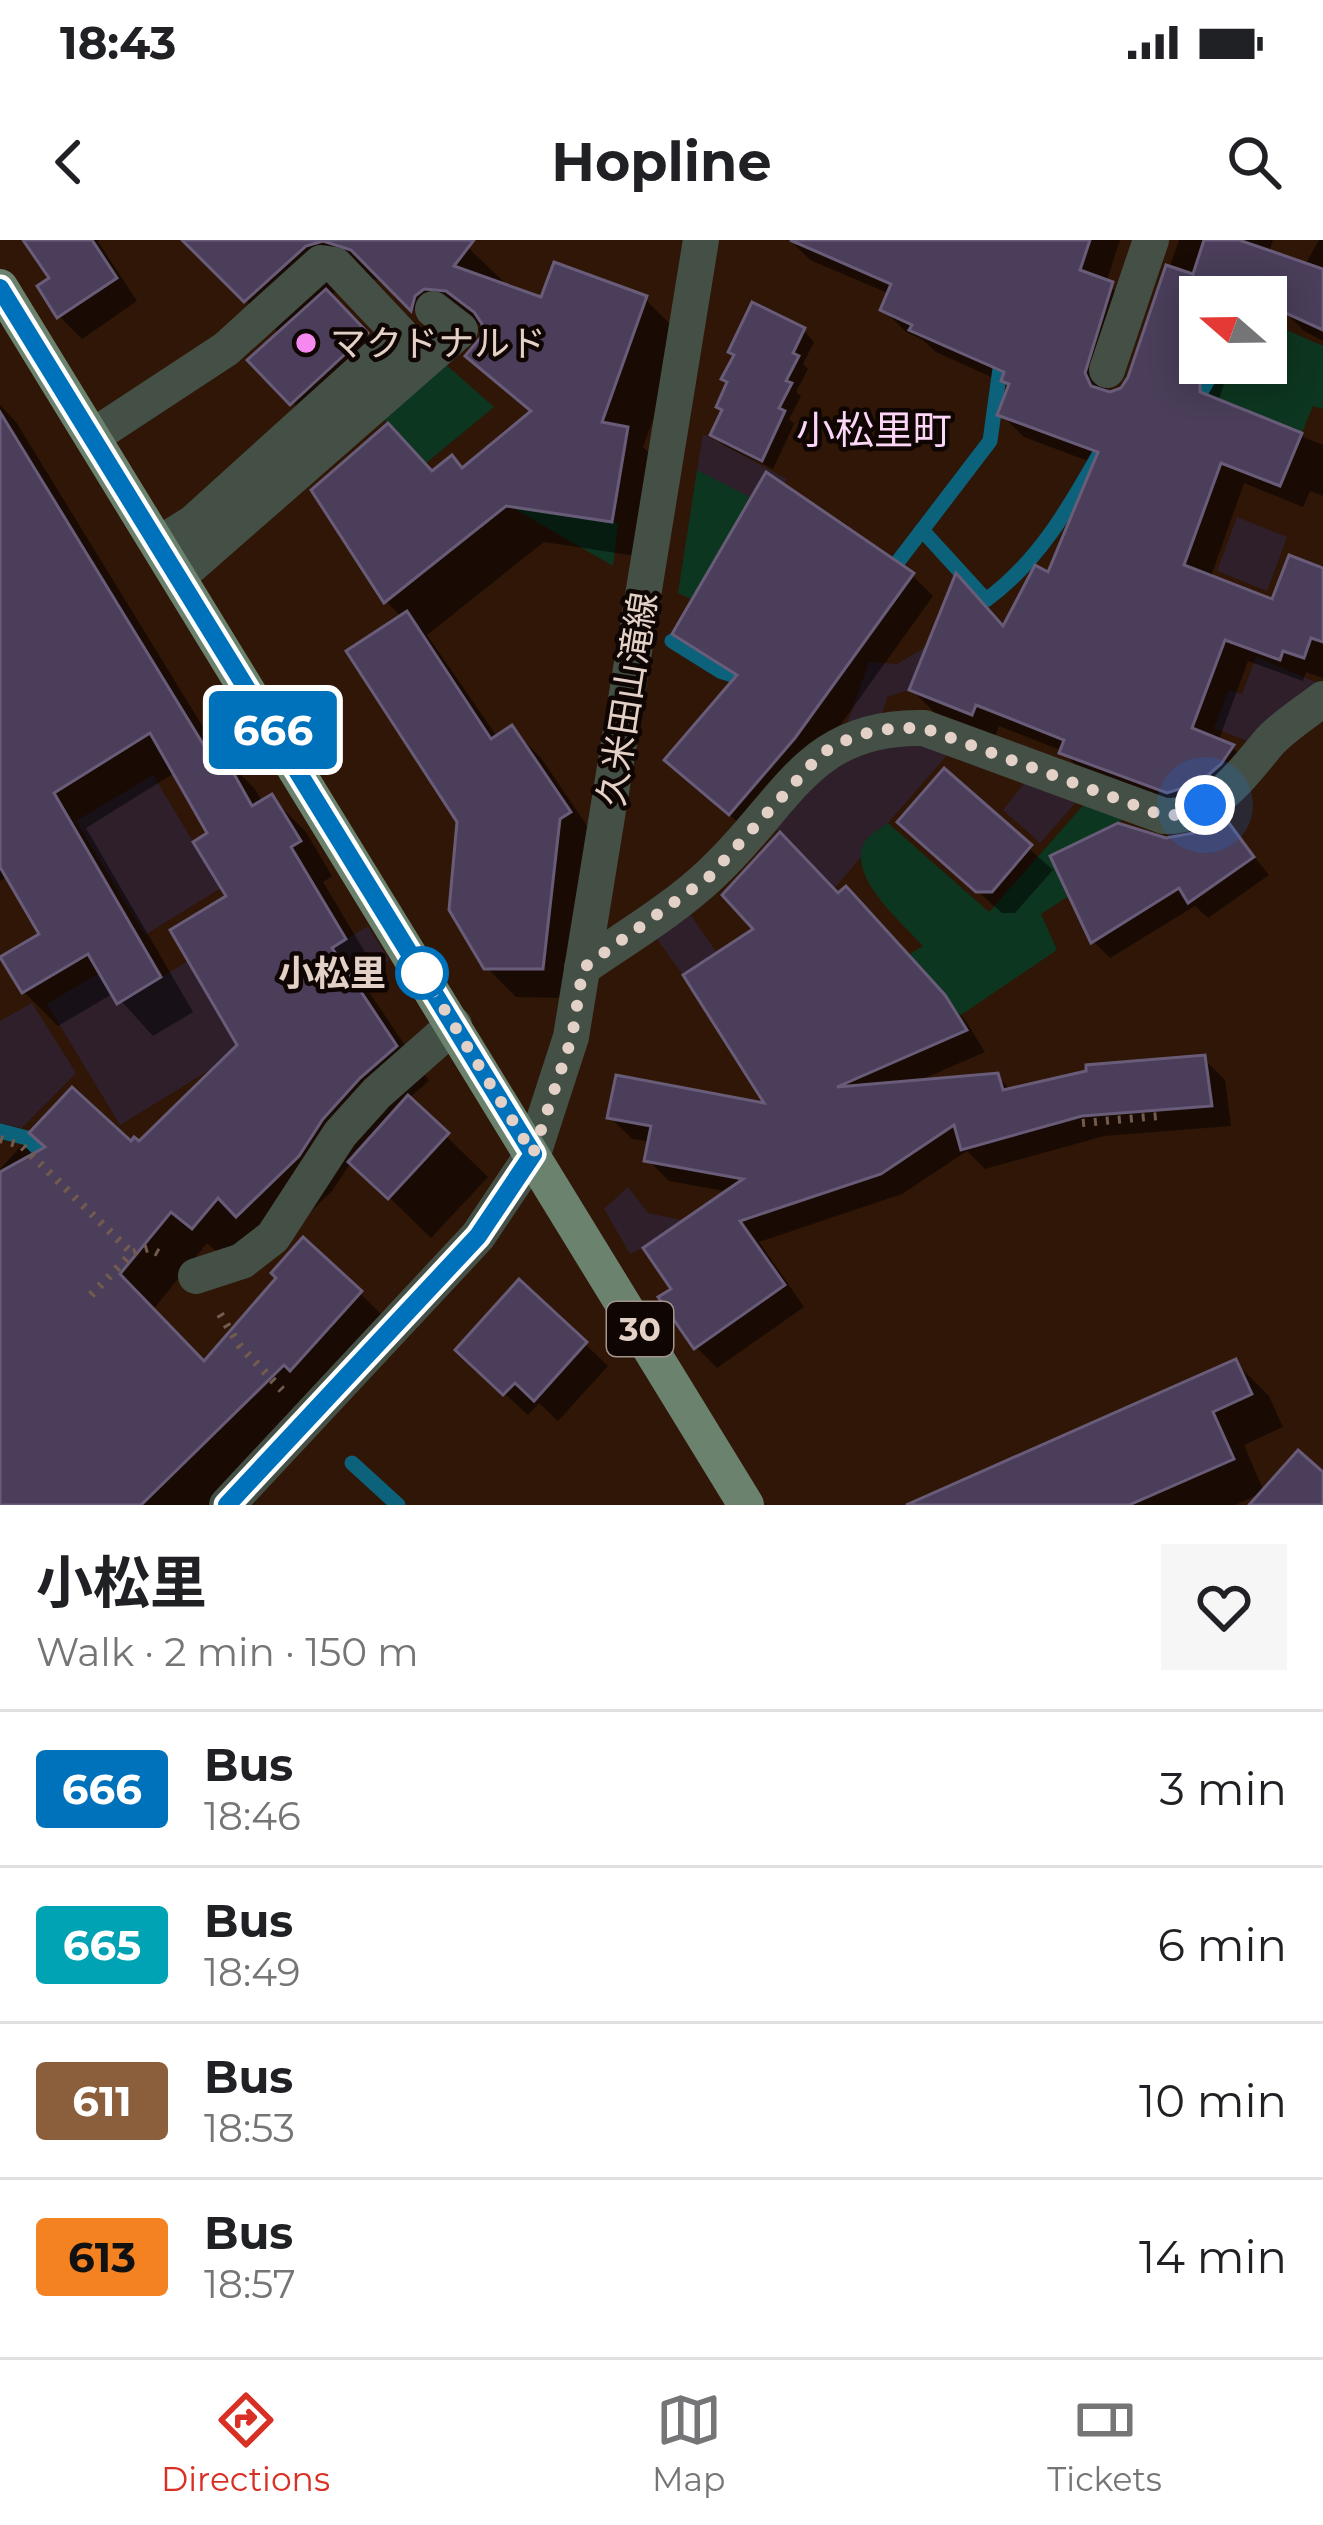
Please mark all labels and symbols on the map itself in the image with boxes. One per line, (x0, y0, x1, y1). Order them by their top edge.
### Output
north arrow (1179, 276, 1287, 384)
place label: マクドナルド (330, 321, 546, 365)
marker: マクドナルド (293, 330, 319, 356)
district label: 小松里町 (796, 406, 952, 454)
street label: 久米田山滝線 (588, 589, 666, 809)
line badge: 666 (204, 691, 342, 769)
your location (1175, 775, 1235, 835)
marker: 小松里 (397, 948, 447, 998)
place label: 小松里 (278, 951, 386, 995)
road number: 30 (607, 1302, 673, 1356)

